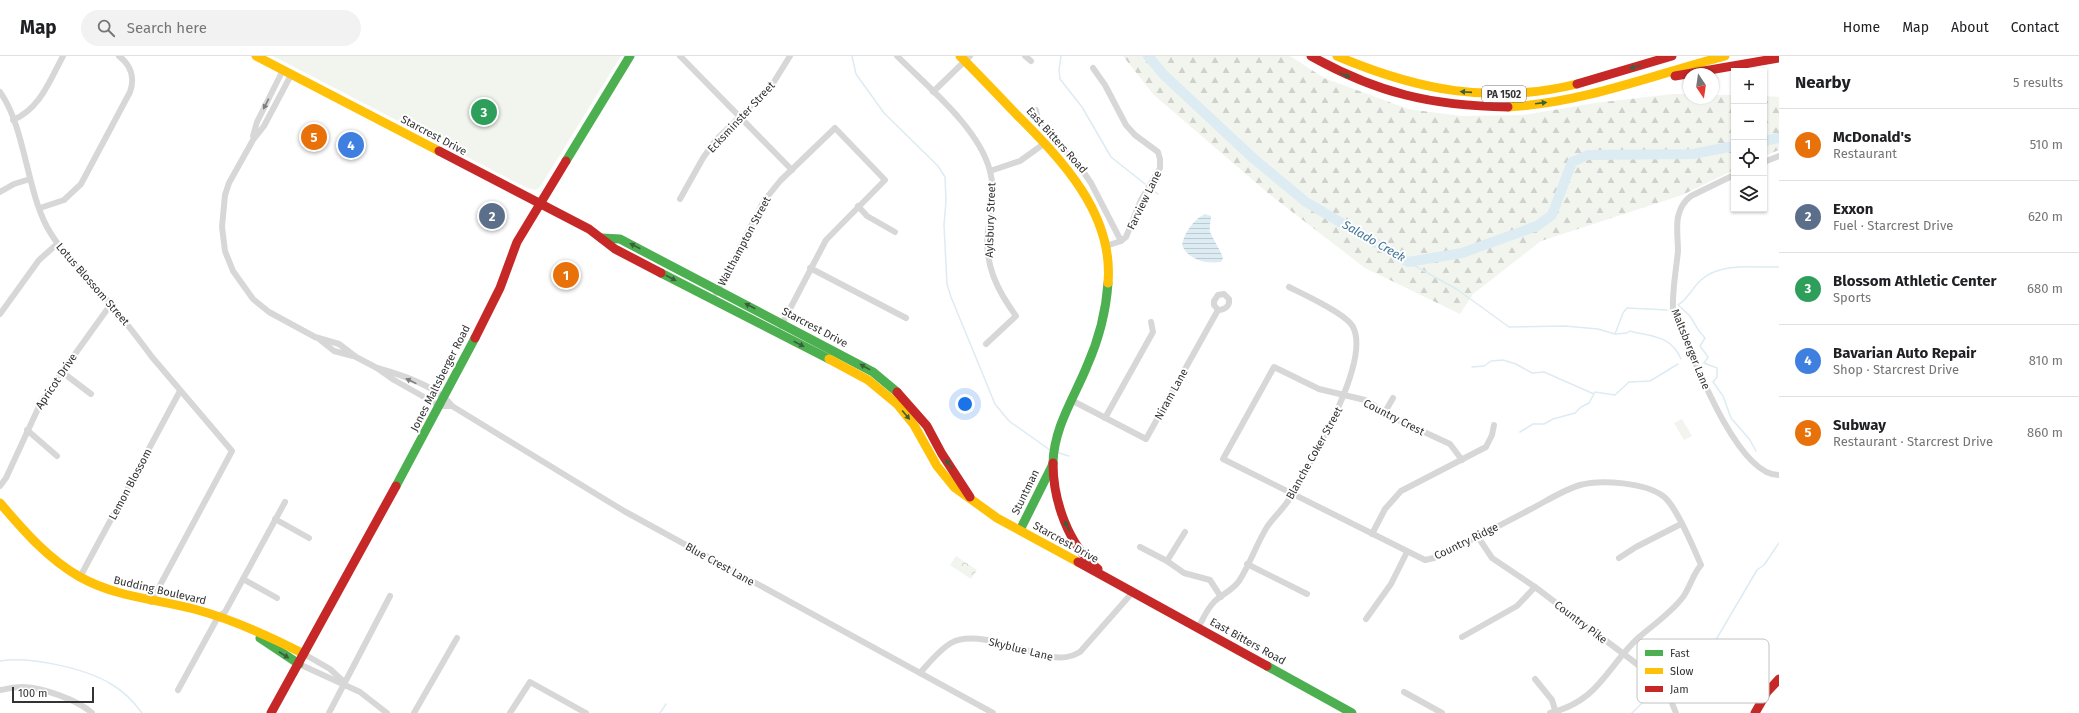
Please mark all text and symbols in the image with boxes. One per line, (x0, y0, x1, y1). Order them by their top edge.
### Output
search box (81, 10, 361, 46)
text: Map (20, 16, 57, 39)
icon: search (95, 17, 117, 39)
text: Search here (127, 19, 207, 37)
text: Home (1843, 19, 1880, 36)
text: Map (1902, 19, 1929, 36)
text: About (1951, 19, 1989, 36)
text: Contact (2011, 19, 2059, 36)
one-way arrow (1629, 64, 1641, 70)
north arrow (1683, 68, 1719, 104)
map controls (1731, 68, 1767, 212)
button: + (1731, 68, 1767, 104)
one-way arrow (1340, 72, 1351, 78)
text: Nearby (1795, 72, 1850, 93)
text: 5 results (2013, 75, 2063, 90)
street label: Ecksminster Street (705, 79, 778, 156)
road number: PA 1502 (1482, 86, 1526, 102)
one-way arrow (1460, 88, 1473, 95)
pin: 3 (471, 97, 497, 127)
one-way arrow (263, 99, 269, 110)
one-way arrow (1535, 100, 1547, 106)
button: − (1731, 104, 1767, 140)
street label: East Bitters Road (1023, 105, 1090, 176)
street label: Starcrest Drive (399, 113, 469, 158)
pin: 5 (301, 122, 327, 152)
text: McDonald's (1833, 128, 1911, 146)
pin: 4 (338, 130, 364, 160)
text: 1 (1805, 137, 1811, 152)
text: 510 m (2030, 137, 2063, 152)
button: locate (1731, 140, 1767, 176)
text: Restaurant (1833, 146, 1897, 161)
street label: Farview Lane (1125, 169, 1164, 232)
button: layers (1731, 176, 1767, 212)
street label: Aylsbury Street (983, 182, 998, 258)
street label: Walthampton Street (715, 194, 774, 288)
text: Exxon (1833, 200, 1873, 218)
pin: 2 (479, 201, 505, 231)
text: 2 (1805, 209, 1811, 224)
text: 620 m (2028, 209, 2063, 224)
water label: Salado Creek (1339, 217, 1408, 265)
text: Fuel · Starcrest Drive (1833, 218, 1953, 233)
street label: Lotus Blossom Street (53, 240, 132, 328)
one-way arrow (629, 243, 641, 250)
pin: 1 (553, 260, 579, 290)
text: Blossom Athletic Center (1833, 272, 1997, 290)
one-way arrow (665, 274, 677, 281)
text: 3 (1805, 281, 1811, 296)
text: 680 m (2027, 281, 2063, 296)
text: Sports (1833, 290, 1871, 305)
one-way arrow (744, 303, 756, 310)
street label: Starcrest Drive (780, 305, 850, 350)
street label: Maltsberger Lane (1668, 307, 1713, 391)
street label: Jones Maltsberger Road (408, 323, 473, 434)
one-way arrow (793, 340, 805, 347)
text: Bavarian Auto Repair (1833, 344, 1976, 362)
street label: Apricot Drive (33, 351, 80, 412)
text: 4 (1804, 353, 1812, 368)
text: 810 m (2029, 353, 2063, 368)
text: Shop · Starcrest Drive (1833, 362, 1959, 377)
one-way arrow (859, 364, 871, 371)
street label: Niram Lane (1152, 366, 1191, 422)
one-way arrow (406, 378, 417, 384)
your location (955, 394, 975, 414)
street label: Country Crest (1361, 396, 1426, 438)
street label: Blanche Coker Street (1284, 405, 1345, 502)
one-way arrow (901, 410, 910, 420)
text: Subway (1833, 416, 1886, 434)
text: 5 (1805, 425, 1811, 440)
text: 860 m (2027, 425, 2063, 440)
text: Restaurant · Starcrest Drive (1833, 434, 1993, 449)
street label: Lemon Blossom (106, 446, 155, 522)
one-way arrow (944, 459, 953, 470)
street label: Stuntman (1009, 468, 1042, 517)
street label: Starcrest Drive (1031, 519, 1101, 566)
street label: Country Ridge (1432, 520, 1500, 563)
one-way arrow (1064, 521, 1070, 532)
street label: Blue Crest Lane (683, 540, 757, 589)
street label: Budding Boulevard (112, 573, 208, 607)
street label: Country Pike (1552, 598, 1610, 646)
street label: East Bitters Road (1208, 615, 1288, 668)
street label: Skyblue Lane (987, 635, 1054, 664)
legend (1637, 639, 1769, 703)
text: Fast (1670, 647, 1690, 660)
one-way arrow (279, 651, 289, 659)
text: Slow (1670, 665, 1694, 678)
text: Jam (1670, 683, 1689, 696)
scale bar (12, 685, 94, 704)
text: 100 m (18, 687, 47, 700)

